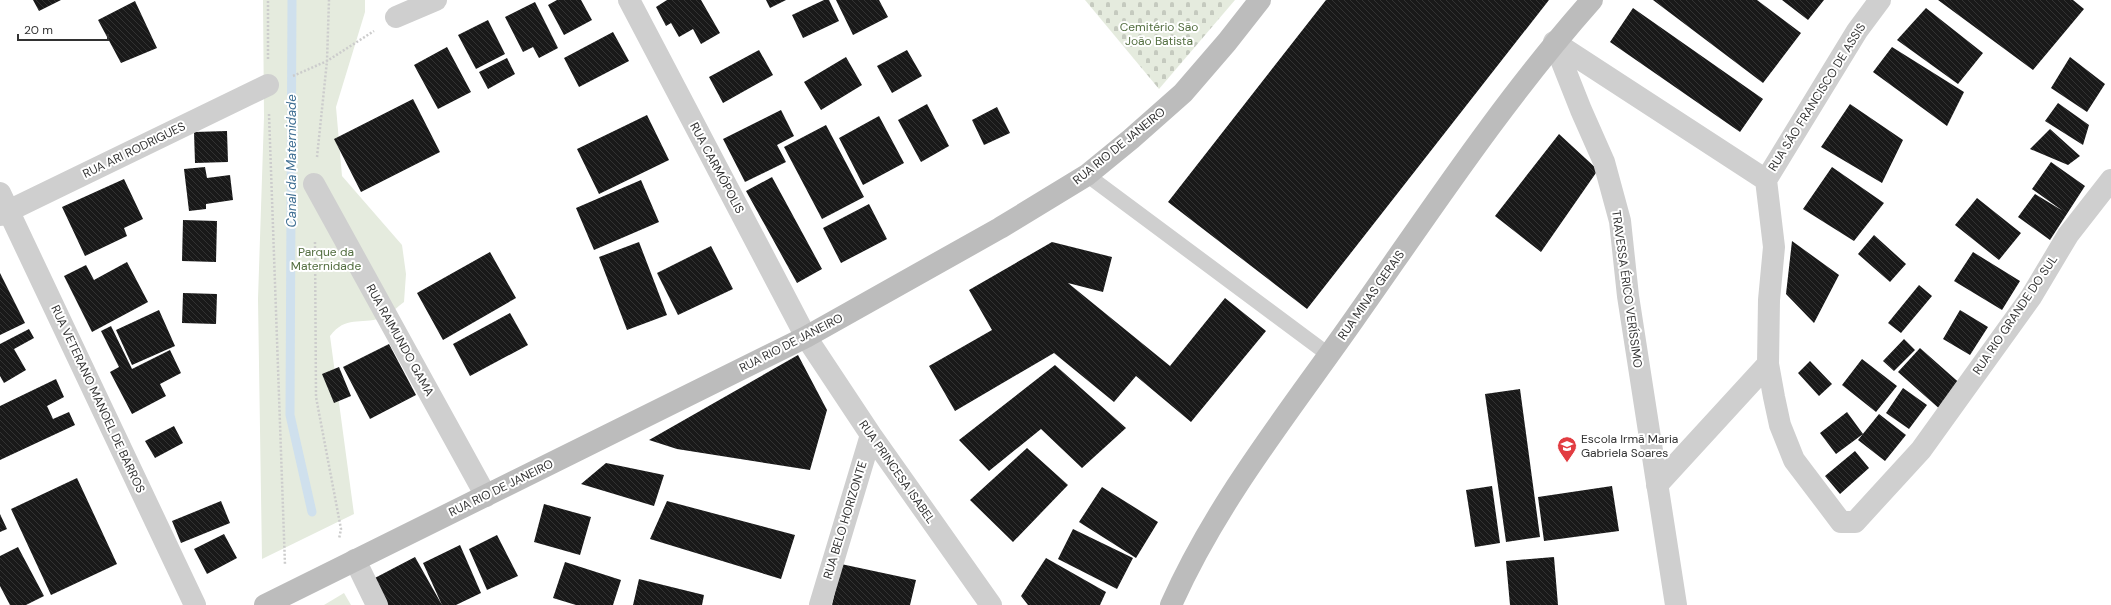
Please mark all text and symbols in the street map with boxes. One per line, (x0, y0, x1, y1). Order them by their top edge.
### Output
scale bar (18, 16, 108, 42)
park label: Cemitério São João Batista (1120, 19, 1198, 49)
street label: RUA SÃO FRANCISCO DE ASSIS (1765, 20, 1869, 174)
text: 20 m (24, 22, 53, 38)
water label: Canal da Maternidade (283, 94, 300, 228)
street label: RUA RIO DE JANEIRO (1070, 104, 1168, 188)
street label: RUA ARI RODRIGUES (80, 118, 188, 182)
street label: RUA CARMÓPOLIS (686, 120, 748, 216)
street label: TRAVESSA ÉRICO VERÍSSIMO (1608, 209, 1646, 369)
park label: Parque da Maternidade (291, 244, 361, 274)
street label: RUA MINAS GERAIS (1334, 247, 1408, 343)
street label: RUA RIO GRANDE DO SUL (1969, 252, 2061, 378)
street label: RUA RAIMUNDO GAMA (363, 281, 438, 399)
street label: RUA VETERANO MANOEL DE BARROS (47, 302, 149, 496)
street label: RUA RIO DE JANEIRO (736, 310, 846, 376)
street label: RUA PRINCESA ISABEL (855, 417, 939, 527)
place label: Escola Irmã Maria Gabriela Soares (1581, 431, 1678, 461)
school or university icon: Escola Irmã Maria Gabriela Soares (1556, 435, 1578, 463)
street label: RUA RIO DE JANEIRO (446, 456, 556, 520)
street label: RUA BELO HORIZONTE (819, 459, 871, 581)

